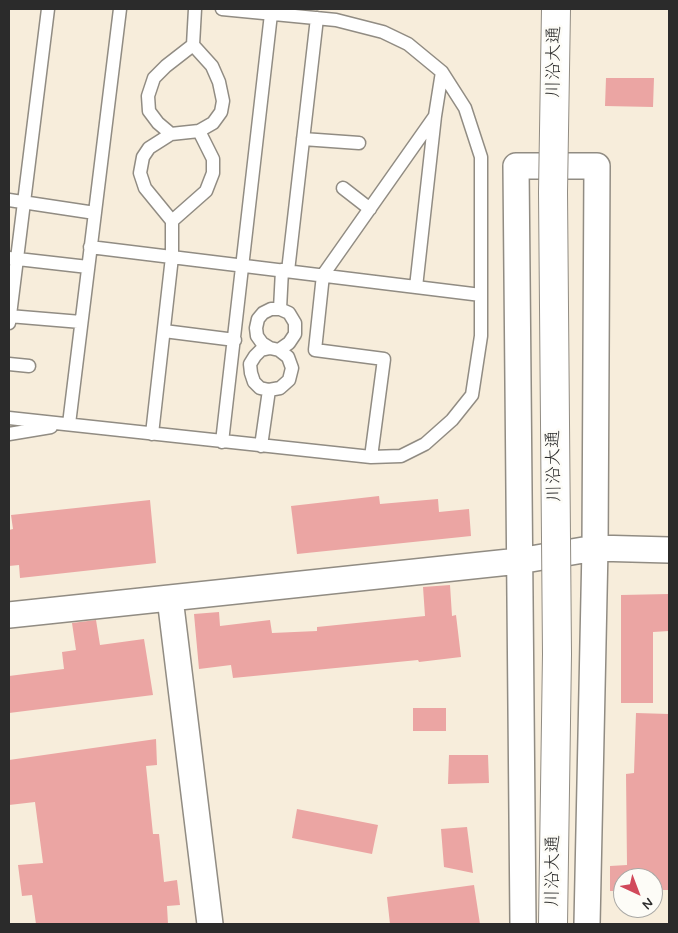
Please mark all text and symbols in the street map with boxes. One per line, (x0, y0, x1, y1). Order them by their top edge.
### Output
street label: 川沿大通 (544, 26, 566, 98)
street label: 川沿大通 (544, 430, 566, 502)
street label: 川沿大通 (543, 835, 565, 907)
north arrow (613, 868, 663, 918)
text: N (638, 893, 657, 913)

